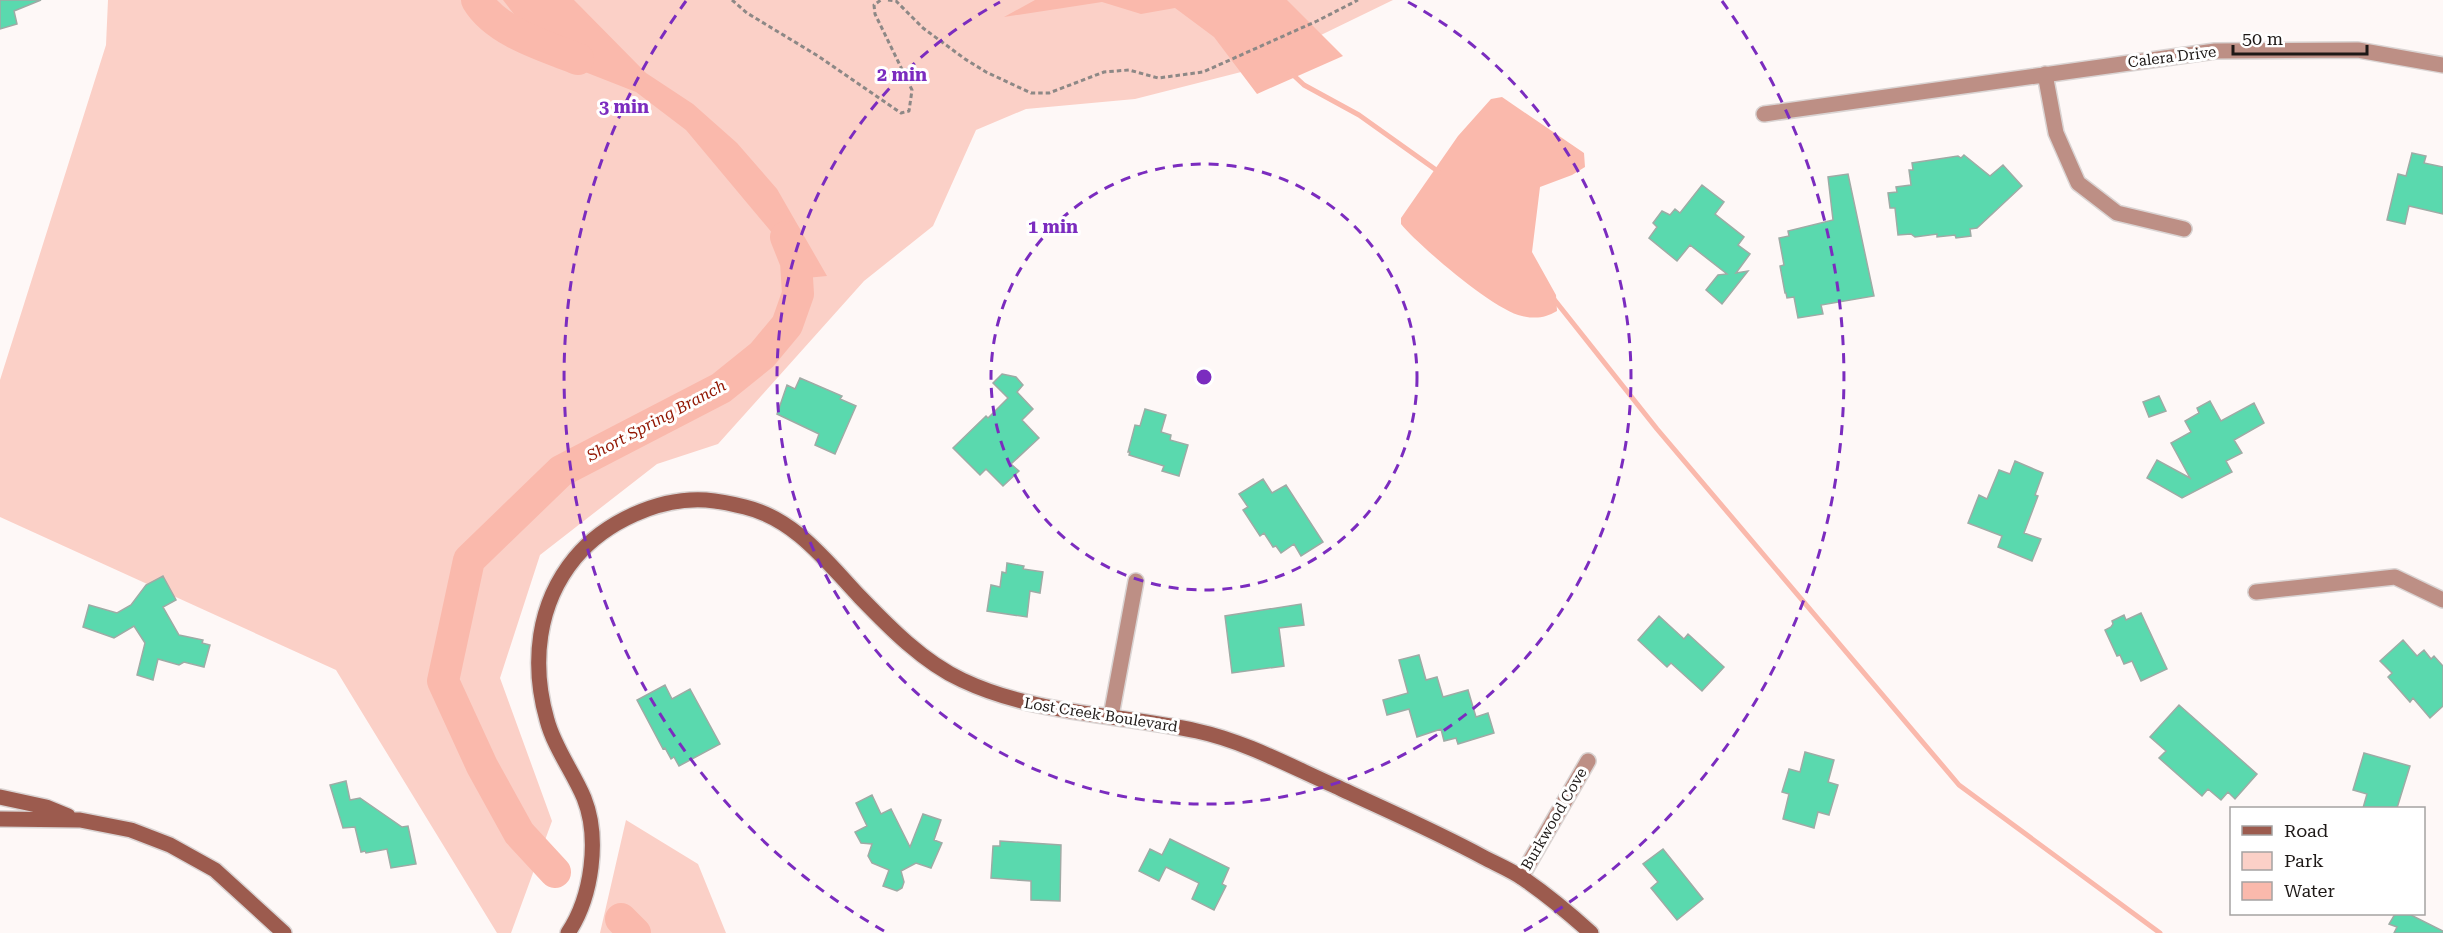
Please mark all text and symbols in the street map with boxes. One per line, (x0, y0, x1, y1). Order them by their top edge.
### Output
scale bar (2233, 18, 2366, 56)
text: 50 m (2242, 28, 2283, 49)
street label: Calera Drive (2127, 43, 2217, 71)
text: 2 min (877, 64, 927, 85)
text: 3 min (599, 96, 649, 117)
text: 1 min (1028, 216, 1078, 237)
centre of rings (1194, 367, 1214, 387)
water label: Short Spring Branch (582, 376, 729, 466)
street label: Lost Creek Boulevard (1023, 694, 1179, 736)
street label: Burkwood Cove (1517, 765, 1591, 873)
legend (2230, 807, 2425, 915)
text: Road (2284, 820, 2329, 841)
text: Park (2284, 850, 2324, 871)
text: Water (2284, 880, 2335, 901)

